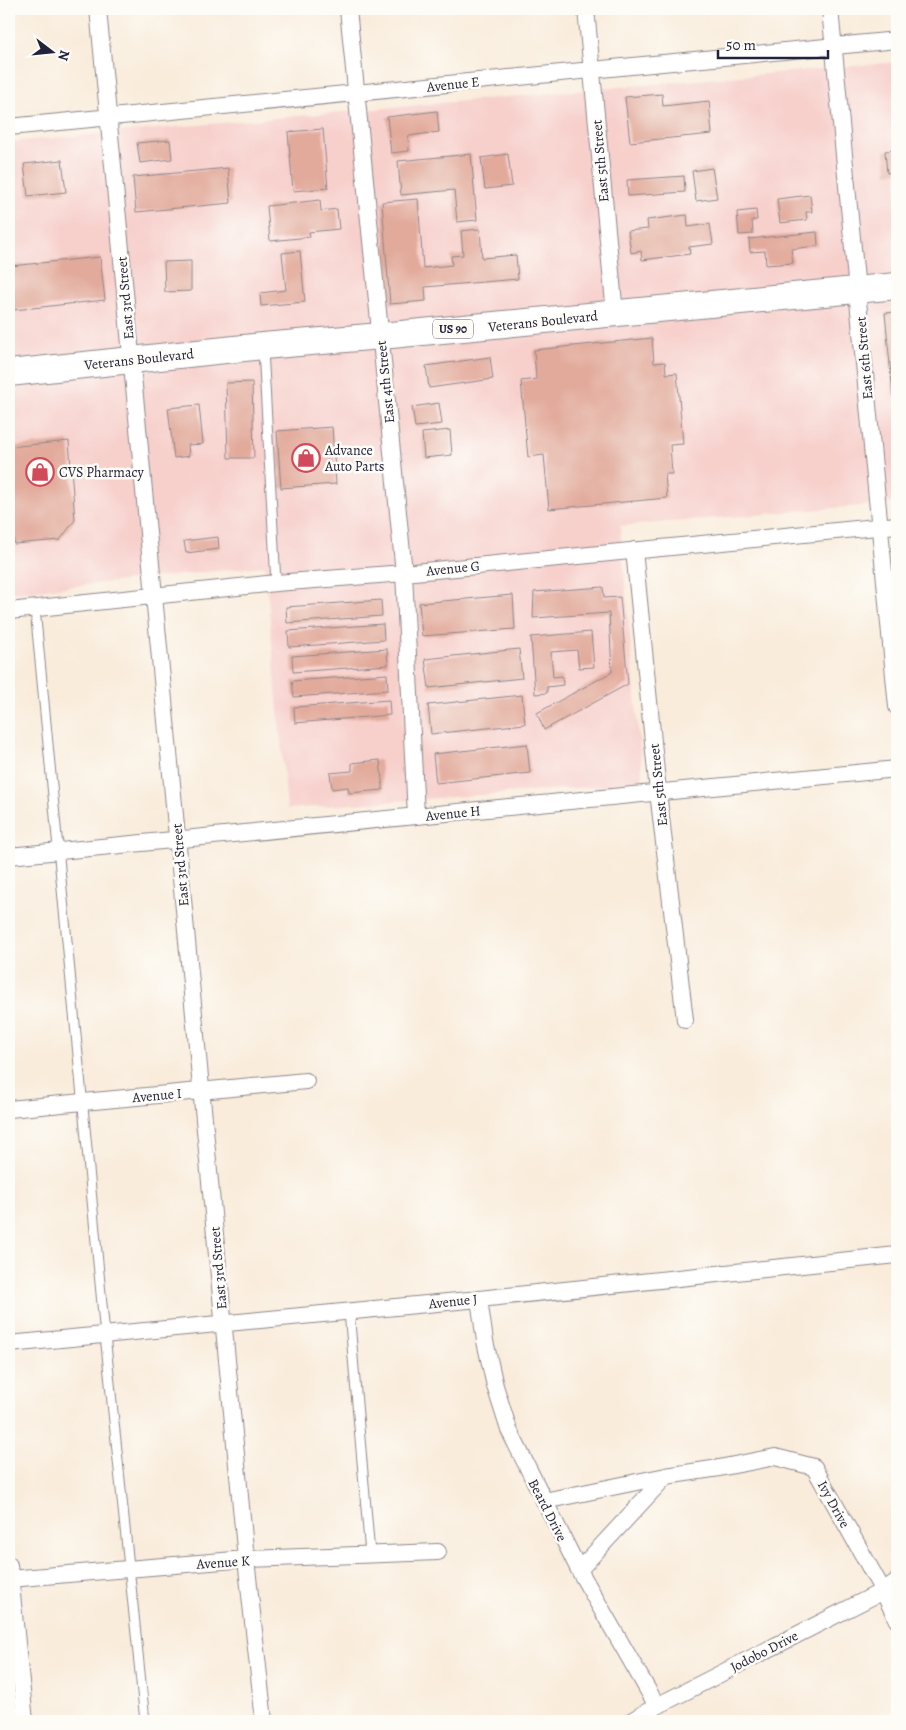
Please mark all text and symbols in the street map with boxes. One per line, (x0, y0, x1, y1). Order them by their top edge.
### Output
north arrow (28, 28, 78, 78)
scale bar (718, 28, 828, 60)
text: 50 m (726, 35, 756, 55)
text: N (53, 48, 75, 63)
street label: Avenue E (425, 72, 480, 97)
street label: East 5th Street (587, 118, 614, 203)
street label: East 3rd Street (112, 255, 139, 340)
street label: Veterans Boulevard (486, 306, 599, 337)
street label: East 6th Street (851, 315, 878, 400)
road number: US 90 (433, 320, 473, 338)
street label: East 4th Street (372, 339, 399, 424)
street label: Veterans Boulevard (82, 344, 195, 375)
place label: Advance Auto Parts (324, 441, 384, 476)
shop icon: Advance Auto Parts (291, 443, 321, 473)
shop icon: CVS Pharmacy (25, 457, 55, 487)
place label: CVS Pharmacy (59, 463, 144, 482)
street label: Avenue G (424, 556, 481, 581)
street label: East 5th Street (645, 742, 672, 827)
street label: Avenue H (424, 801, 481, 826)
street label: East 3rd Street (167, 822, 194, 907)
street label: Avenue I (131, 1084, 183, 1107)
street label: East 3rd Street (205, 1225, 232, 1310)
street label: Avenue J (427, 1289, 478, 1314)
street label: Beard Drive (524, 1476, 571, 1545)
street label: Ivy Drive (813, 1477, 854, 1531)
street label: Avenue K (195, 1551, 250, 1574)
street label: Jodobo Drive (727, 1626, 801, 1677)

